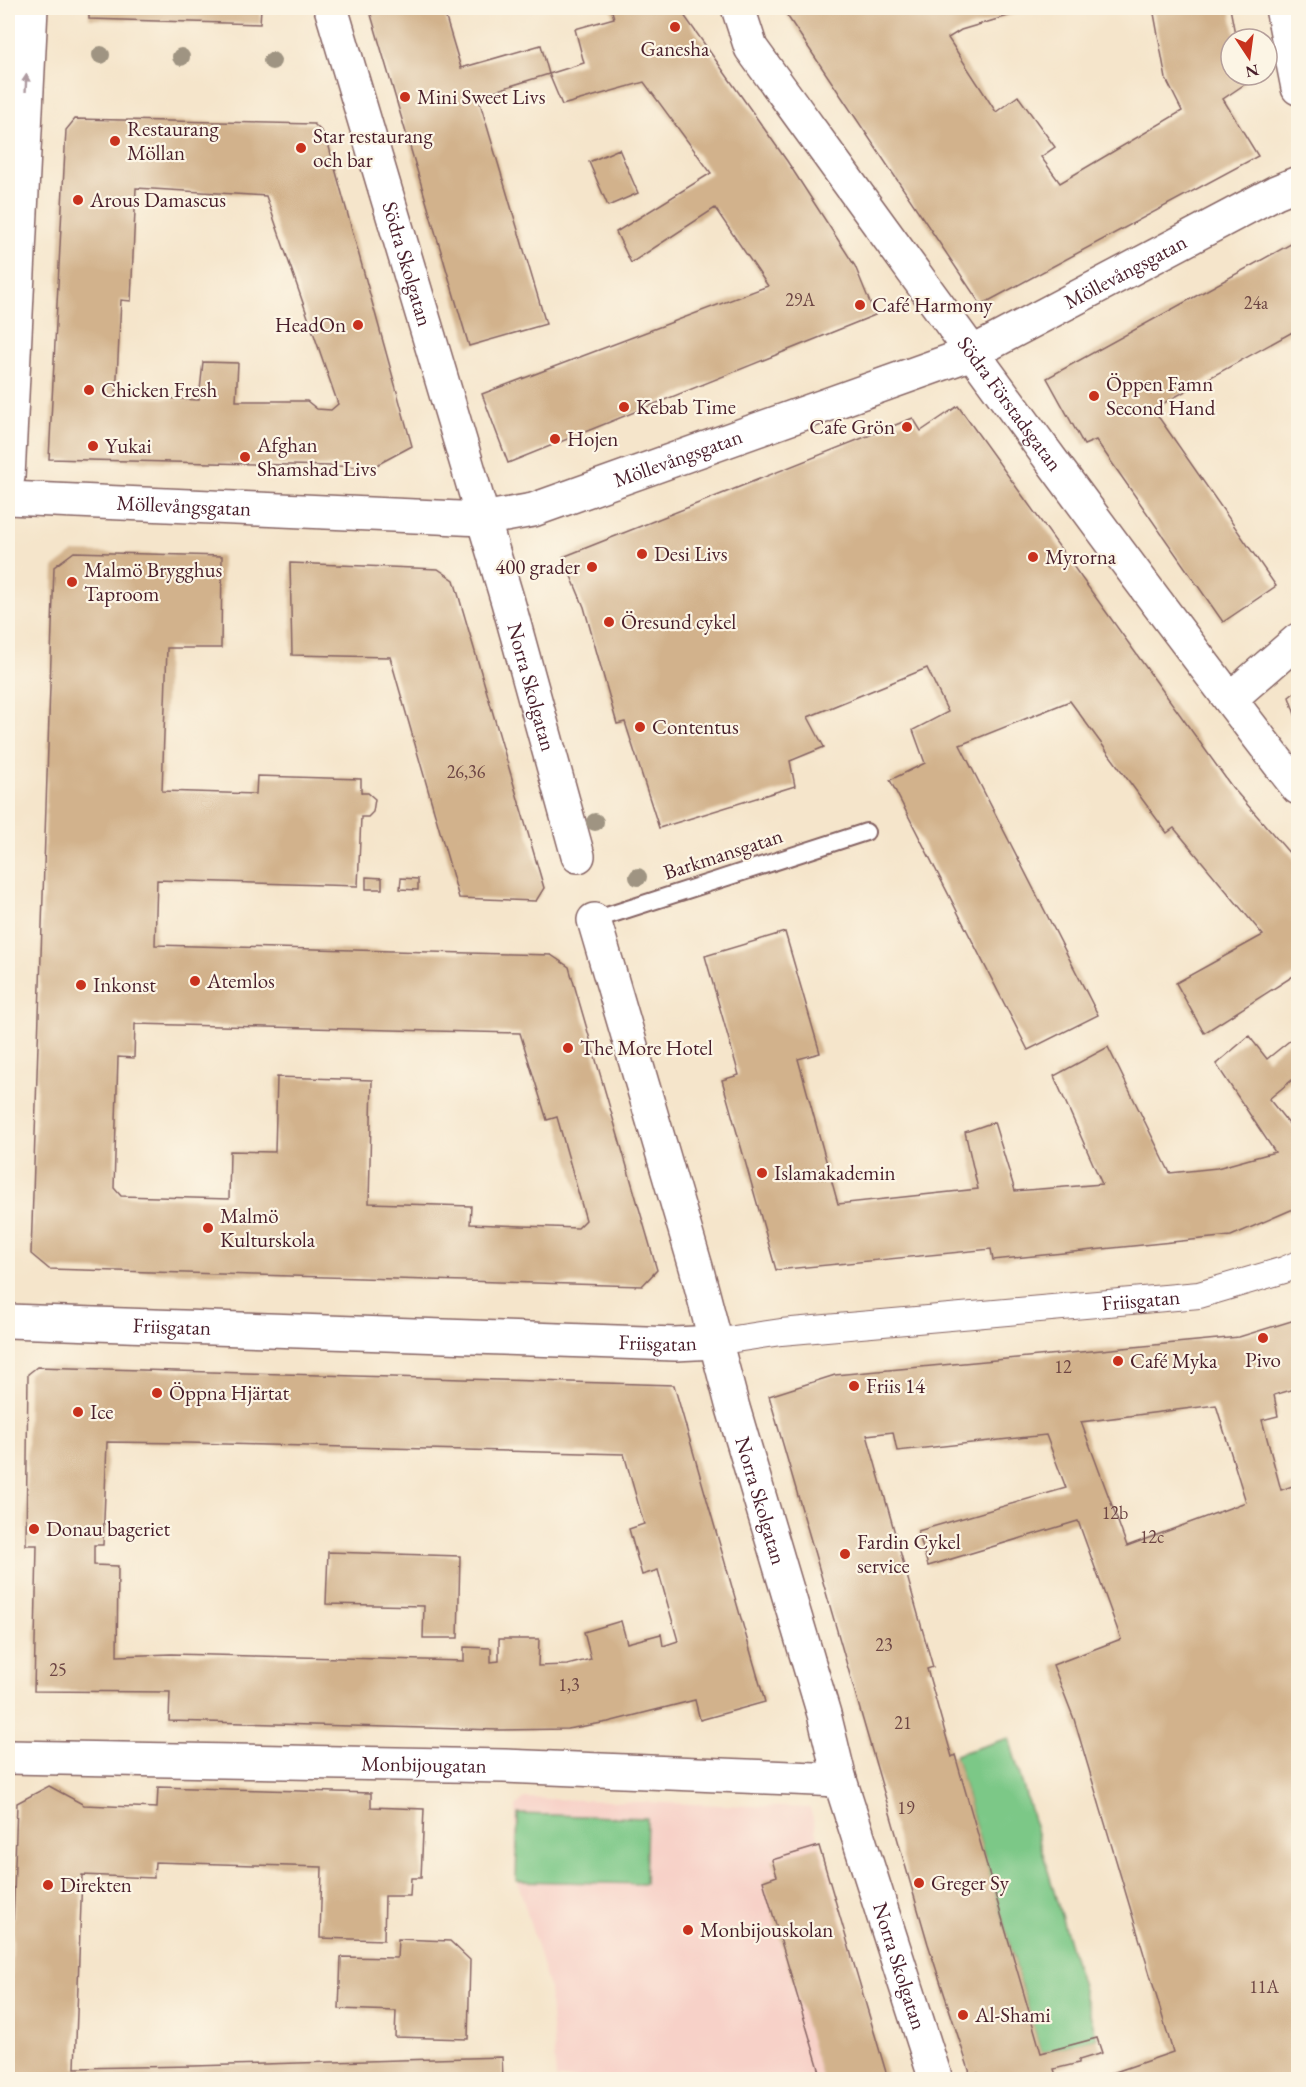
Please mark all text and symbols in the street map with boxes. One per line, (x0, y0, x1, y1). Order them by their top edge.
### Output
marker: Ganesha (668, 20, 682, 34)
north arrow (1219, 27, 1279, 87)
place label: Ganesha (641, 35, 710, 62)
text: N (1244, 59, 1261, 83)
one-way arrow (22, 73, 31, 92)
place label: Mini Sweet Livs (417, 83, 546, 110)
marker: Mini Sweet Livs (398, 90, 412, 104)
place label: Restaurang Möllan (127, 115, 219, 166)
place label: Star restaurang och bar (313, 122, 433, 173)
marker: Restaurang Möllan (108, 134, 122, 148)
marker: Star restaurang och bar (294, 141, 308, 155)
place label: Arous Damascus (89, 186, 226, 213)
marker: Arous Damascus (71, 193, 85, 207)
street label: Södra Skolgatan (376, 198, 439, 329)
street label: Möllevångsgatan (1059, 228, 1191, 315)
house number: 29A (785, 288, 815, 311)
place label: Café Harmony (872, 291, 993, 318)
house number: 24a (1244, 291, 1269, 314)
marker: Café Harmony (853, 298, 867, 312)
place label: HeadOn (275, 311, 346, 338)
marker: HeadOn (351, 318, 365, 332)
street label: Södra Förstadsgatan (952, 331, 1069, 476)
place label: Öppen Famn Second Hand (1106, 370, 1216, 421)
place label: Chicken Fresh (101, 376, 217, 403)
marker: Chicken Fresh (82, 383, 96, 397)
marker: Öppen Famn Second Hand (1087, 389, 1101, 403)
place label: Kebab Time (636, 393, 736, 420)
marker: Kebab Time (617, 400, 631, 414)
place label: Cafe Grön (809, 413, 895, 440)
marker: Cafe Grön (900, 420, 914, 434)
street label: Möllevångsgatan (610, 422, 746, 493)
place label: Hojen (567, 425, 618, 452)
place label: Afghan Shamshad Livs (256, 431, 377, 482)
place label: Yukai (105, 432, 152, 459)
marker: Hojen (548, 432, 562, 446)
marker: Yukai (86, 439, 100, 453)
marker: Afghan Shamshad Livs (238, 450, 252, 464)
street label: Möllevångsgatan (116, 489, 252, 522)
place label: Desi Livs (654, 540, 728, 567)
place label: Myrorna (1045, 543, 1117, 570)
marker: Desi Livs (635, 547, 649, 561)
marker: Myrorna (1026, 550, 1040, 564)
place label: 400 grader (495, 553, 580, 580)
place label: Malmö Brygghus Taproom (84, 556, 223, 607)
marker: 400 grader (585, 560, 599, 574)
marker: Malmö Brygghus Taproom (65, 575, 79, 589)
place label: Öresund cykel (621, 608, 736, 635)
marker: Öresund cykel (602, 615, 616, 629)
street label: Norra Skolgatan (501, 620, 562, 754)
place label: Contentus (652, 713, 739, 740)
marker: Contentus (633, 720, 647, 734)
house number: 26,36 (447, 760, 486, 783)
street label: Barkmansgatan (660, 822, 786, 885)
place label: Atemlos (206, 967, 275, 994)
place label: Inkonst (93, 971, 156, 998)
marker: Atemlos (188, 974, 202, 988)
marker: Inkonst (74, 978, 88, 992)
place label: The More Hotel (580, 1034, 713, 1061)
marker: The More Hotel (561, 1041, 575, 1055)
place label: Islamakademin (774, 1159, 896, 1186)
marker: Islamakademin (755, 1166, 769, 1180)
place label: Malmö Kulturskola (220, 1202, 316, 1253)
marker: Malmö Kulturskola (201, 1221, 215, 1235)
street label: Friisgatan (1101, 1283, 1181, 1317)
street label: Friisgatan (132, 1311, 212, 1341)
street label: Friisgatan (618, 1328, 697, 1357)
marker: Pivo (1256, 1331, 1270, 1345)
place label: Pivo (1245, 1346, 1281, 1373)
place label: Café Myka (1130, 1347, 1218, 1374)
marker: Café Myka (1111, 1354, 1125, 1368)
house number: 12 (1054, 1355, 1072, 1378)
place label: Friis 14 (866, 1372, 926, 1399)
place label: Öppna Hjärtat (169, 1379, 290, 1406)
marker: Friis 14 (847, 1379, 861, 1393)
marker: Öppna Hjärtat (150, 1386, 164, 1400)
place label: Ice (90, 1398, 113, 1425)
marker: Ice (71, 1405, 85, 1419)
street label: Norra Skolgatan (729, 1433, 793, 1568)
house number: 12b (1102, 1501, 1128, 1524)
place label: Donau bageriet (46, 1515, 170, 1542)
marker: Donau bageriet (27, 1522, 41, 1536)
house number: 12c (1140, 1525, 1164, 1548)
place label: Fardin Cykel service (857, 1528, 961, 1579)
marker: Fardin Cykel service (838, 1547, 852, 1561)
house number: 23 (875, 1633, 893, 1656)
house number: 25 (49, 1658, 67, 1681)
house number: 1,3 (558, 1673, 580, 1696)
house number: 21 (894, 1711, 912, 1734)
street label: Monbijougatan (361, 1749, 487, 1779)
house number: 19 (897, 1796, 915, 1819)
place label: Greger Sy (931, 1869, 1010, 1896)
place label: Direkten (60, 1871, 132, 1898)
marker: Greger Sy (912, 1876, 926, 1890)
marker: Direkten (41, 1878, 55, 1892)
street label: Norra Skolgatan (867, 1899, 933, 2033)
place label: Monbijouskolan (700, 1916, 833, 1943)
marker: Monbijouskolan (681, 1923, 695, 1937)
house number: 11A (1249, 1975, 1279, 1998)
place label: Al-Shami (974, 2001, 1051, 2028)
marker: Al-Shami (956, 2008, 970, 2022)

